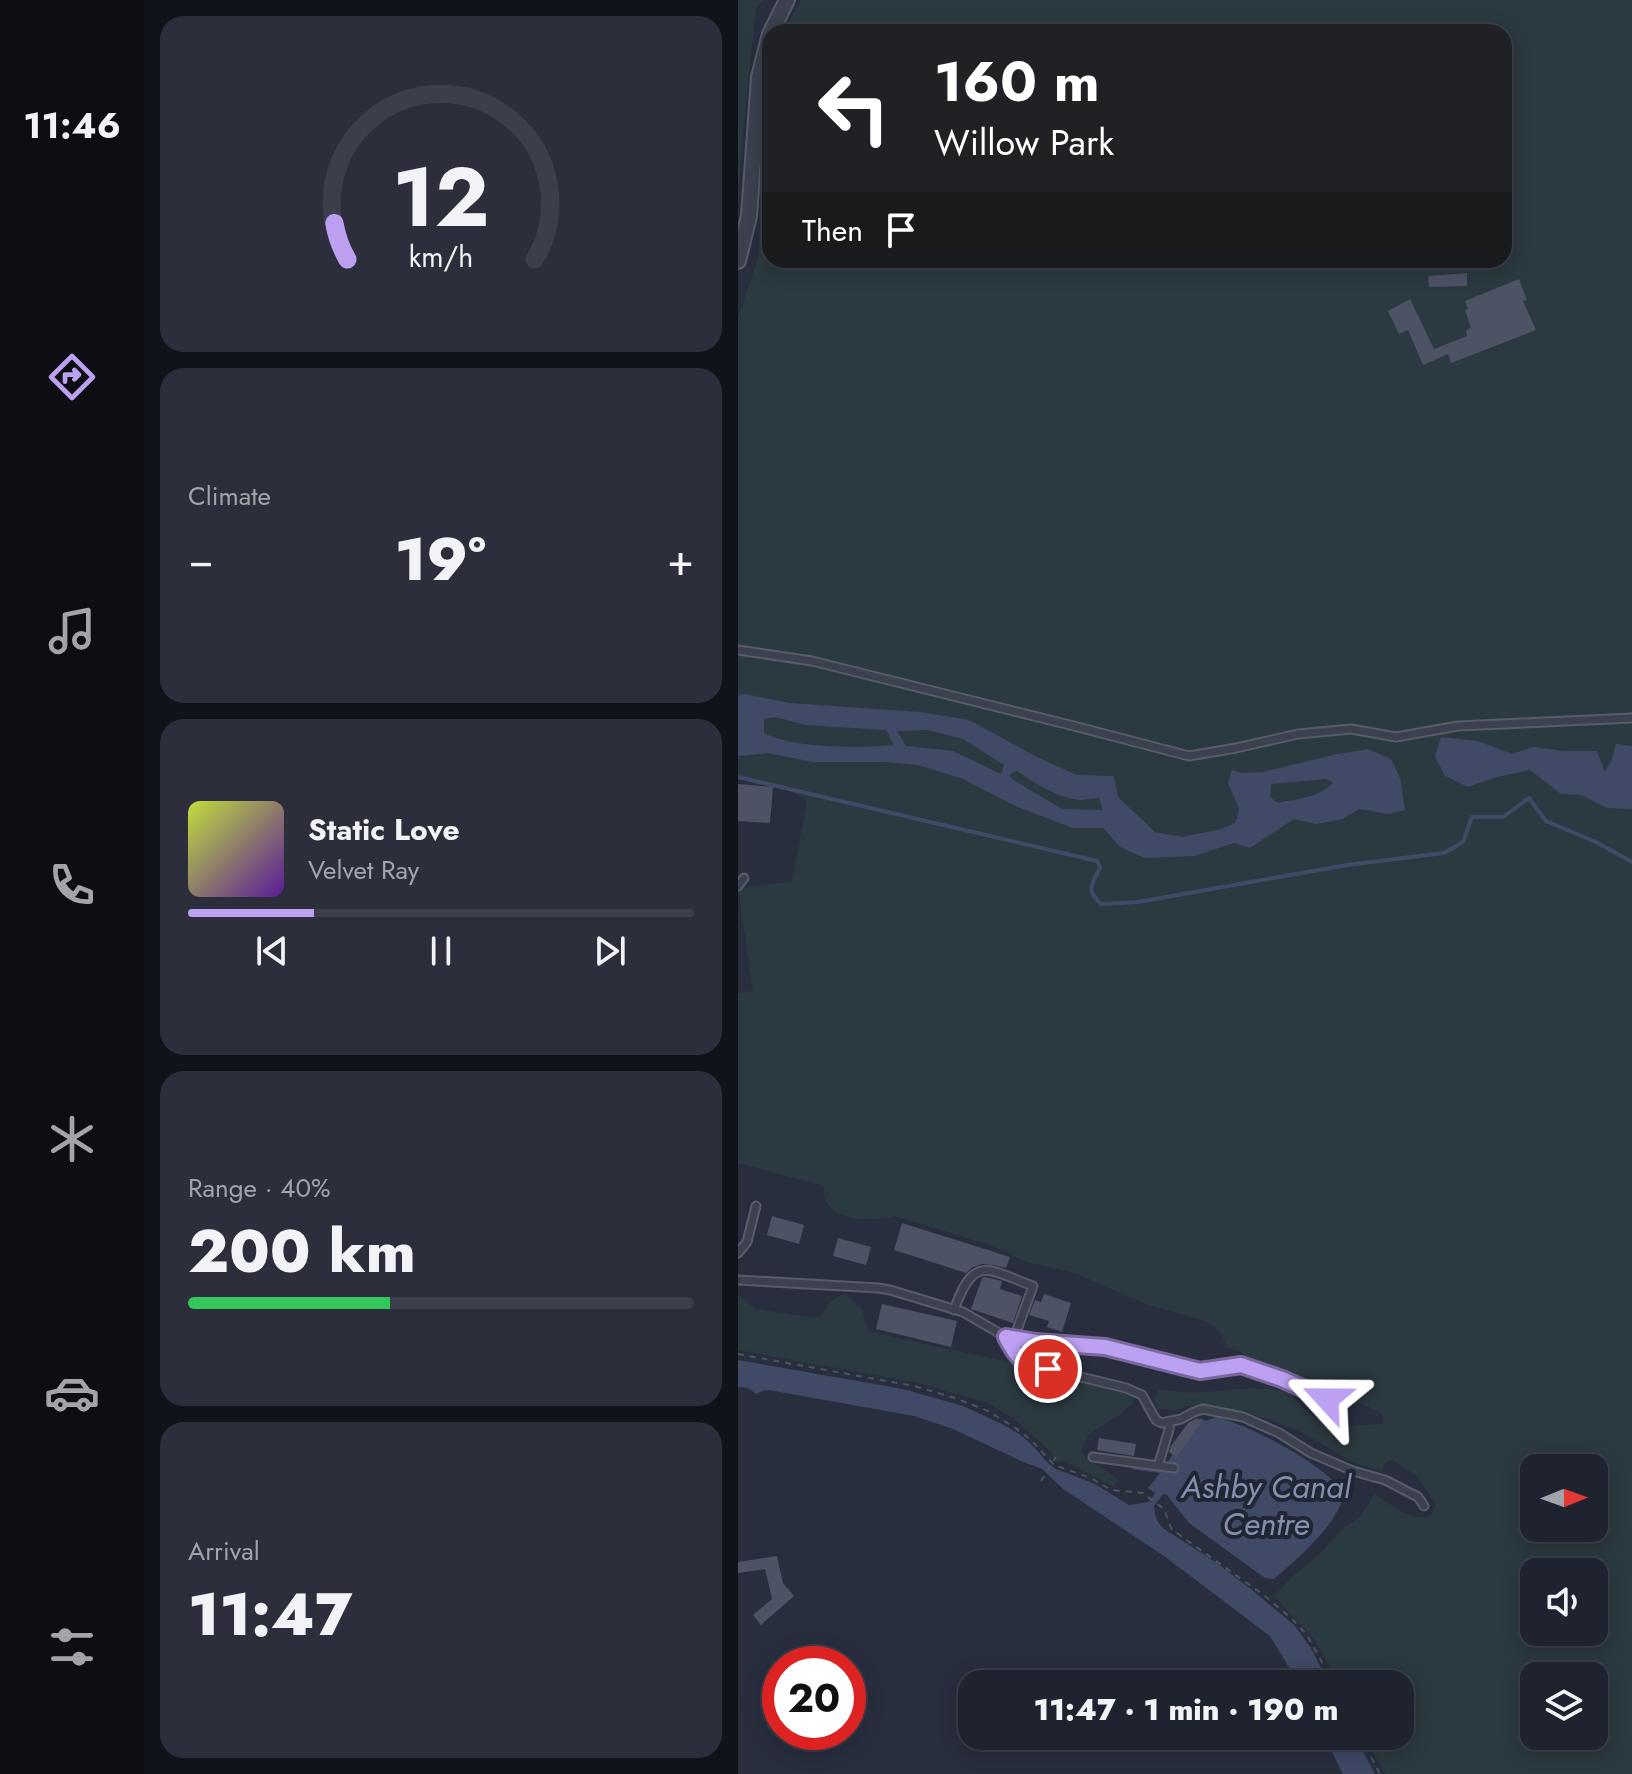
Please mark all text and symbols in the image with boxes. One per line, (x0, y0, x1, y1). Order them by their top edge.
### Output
text: 160 m (934, 41, 1100, 122)
icon: left (802, 56, 906, 160)
text: 11:46 (23, 99, 121, 151)
text: Willow Park (934, 116, 1114, 168)
text: 12 (393, 136, 489, 256)
icon: arrive (879, 208, 923, 252)
text: Then (802, 209, 863, 252)
text: km/h (409, 236, 473, 278)
icon: directions (44, 349, 100, 405)
text: Climate (188, 477, 271, 515)
text: 19° (395, 516, 486, 603)
text: − (188, 528, 214, 592)
text: + (667, 528, 694, 592)
icon: music (44, 603, 100, 659)
text: Static Love (308, 808, 460, 851)
text: Velvet Ray (308, 851, 419, 889)
icon: phone (44, 857, 100, 913)
icon: previous (250, 929, 294, 973)
icon: pause (419, 929, 463, 973)
icon: next (588, 929, 632, 973)
icon: climate (44, 1111, 100, 1167)
text: Range · 40% (188, 1169, 331, 1207)
text: 200 km (188, 1208, 416, 1295)
pin (1014, 1335, 1082, 1403)
icon: arrive (1026, 1347, 1070, 1391)
position arrow (1285, 1357, 1369, 1441)
icon: car (44, 1365, 100, 1421)
north arrow (1520, 1454, 1608, 1542)
map controls (1520, 1454, 1608, 1750)
water label: Ashby Canal Centre (1180, 1464, 1353, 1547)
text: Arrival (188, 1532, 260, 1570)
button: sound (1520, 1558, 1608, 1646)
text: 11:47 (188, 1571, 352, 1658)
icon: filters (44, 1619, 100, 1675)
speed limit sign: 20 (762, 1646, 866, 1750)
button: layers (1520, 1662, 1608, 1750)
text: 11:47 · 1 min · 190 m (1034, 1688, 1338, 1731)

